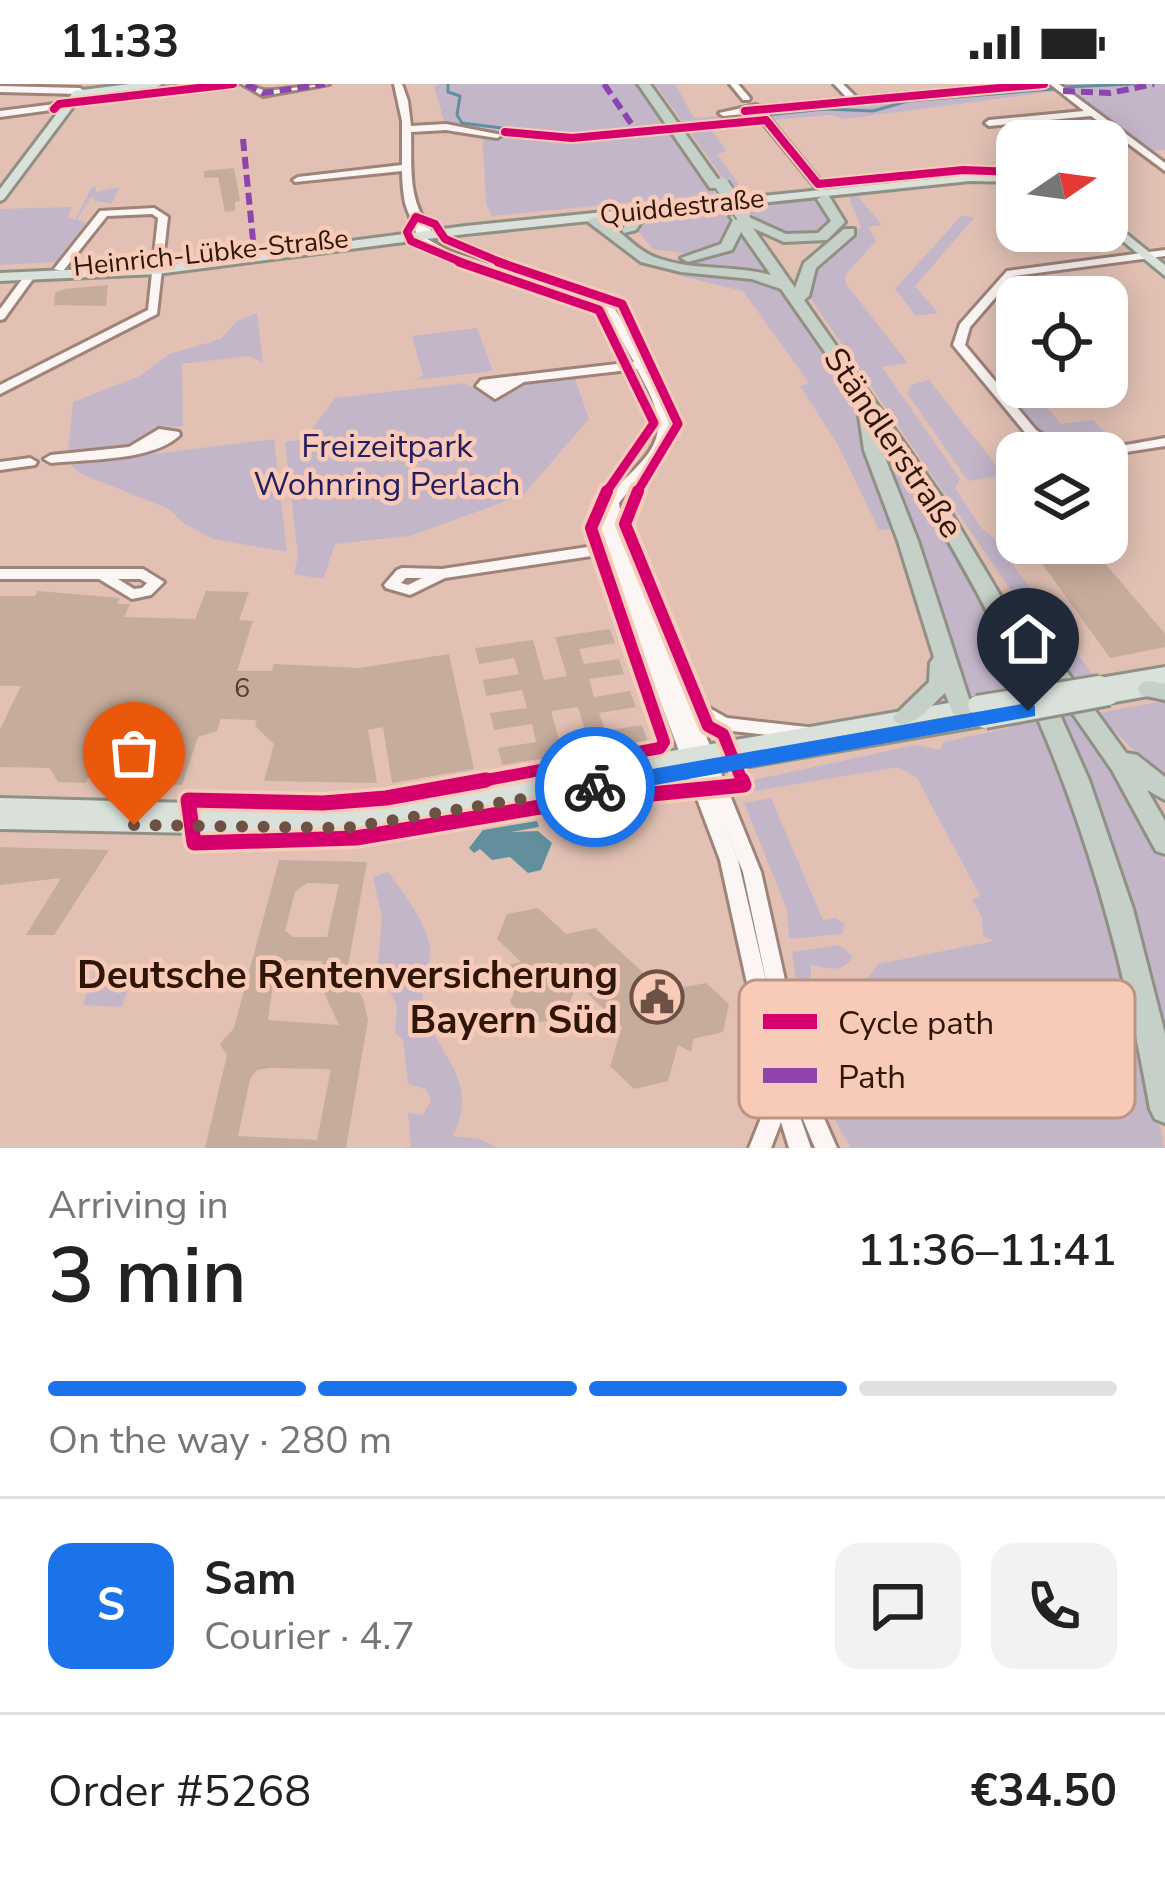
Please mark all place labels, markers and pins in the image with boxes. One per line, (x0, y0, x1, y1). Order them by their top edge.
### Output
pin (977, 588, 1079, 711)
pin (83, 702, 185, 825)
place label: Deutsche Rentenversicherung Bayern Süd (77, 949, 618, 1047)
public building icon: Deutsche Rentenversicherung Bayern Süd (629, 969, 685, 1025)

